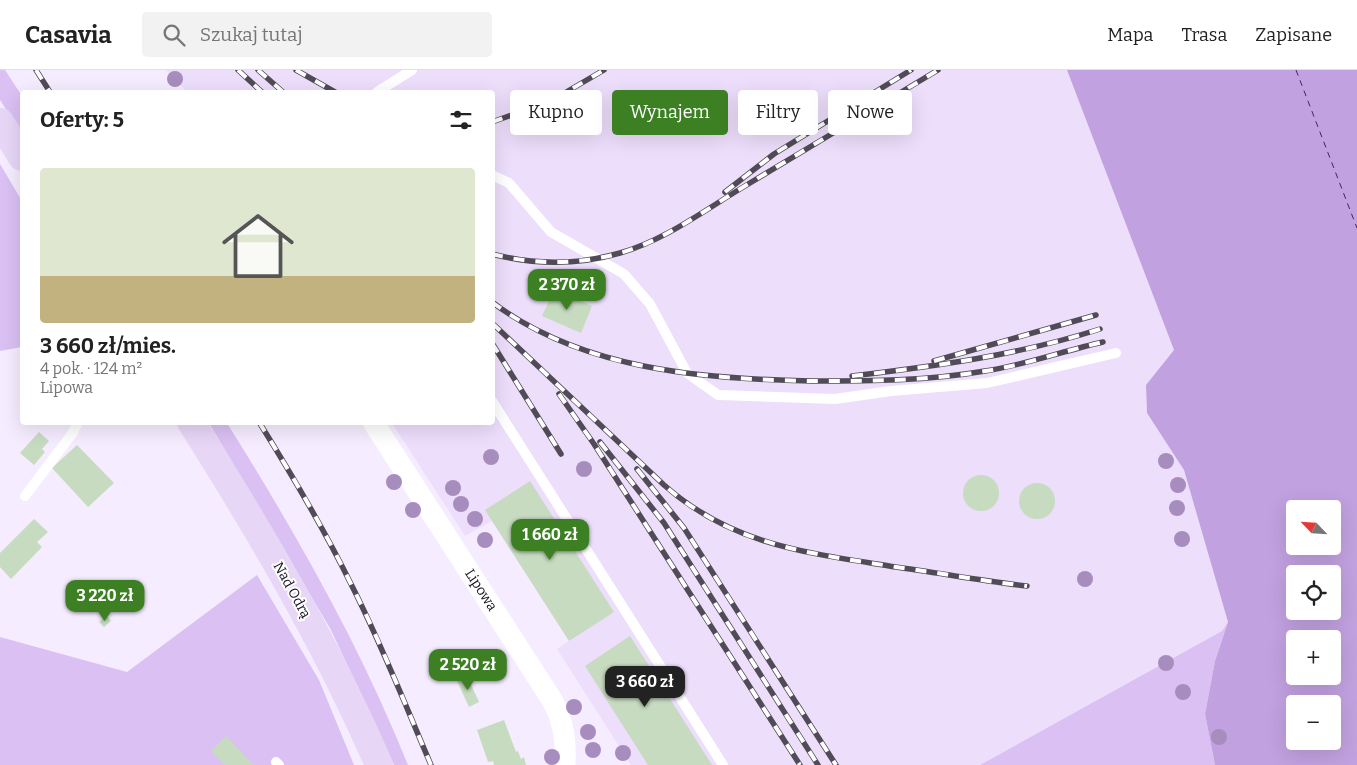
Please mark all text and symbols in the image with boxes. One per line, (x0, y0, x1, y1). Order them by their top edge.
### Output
search box (142, 12, 492, 57)
text: Casavia (25, 21, 112, 49)
icon: search (160, 21, 188, 49)
text: Szukaj tutaj (200, 23, 303, 46)
text: Mapa (1107, 24, 1153, 46)
text: Trasa (1181, 24, 1227, 46)
text: Zapisane (1255, 24, 1332, 46)
chip: Kupno (510, 90, 602, 135)
chip: Wynajem (612, 90, 728, 135)
chip: Filtry (738, 90, 818, 135)
chip: Nowe (828, 90, 912, 135)
icon: filters (447, 106, 475, 134)
text: Oferty: 5 (40, 107, 124, 133)
icon: home (213, 201, 303, 291)
pin: 2 370 zł (515, 268, 619, 311)
text: 2 370 zł (539, 275, 595, 294)
text: 3 660 zł/mies. (40, 333, 176, 359)
text: 4 pok. · 124 m² (40, 359, 142, 378)
text: Lipowa (40, 378, 93, 397)
north arrow (1286, 500, 1341, 555)
map controls (1286, 500, 1341, 750)
pin: 1 660 zł (498, 518, 602, 561)
text: 1 660 zł (522, 525, 578, 544)
street label: Nad Odrą (270, 559, 315, 621)
button: locate (1286, 565, 1341, 620)
street label: Lipowa (461, 566, 501, 614)
pin: 3 220 zł (53, 580, 157, 622)
text: 3 220 zł (76, 586, 134, 605)
button: + (1286, 630, 1341, 685)
pin: 2 520 zł (416, 648, 520, 691)
text: 2 520 zł (440, 655, 496, 674)
pin: 3 660 zł (593, 666, 697, 708)
text: 3 660 zł (616, 672, 674, 691)
button: − (1286, 695, 1341, 750)

